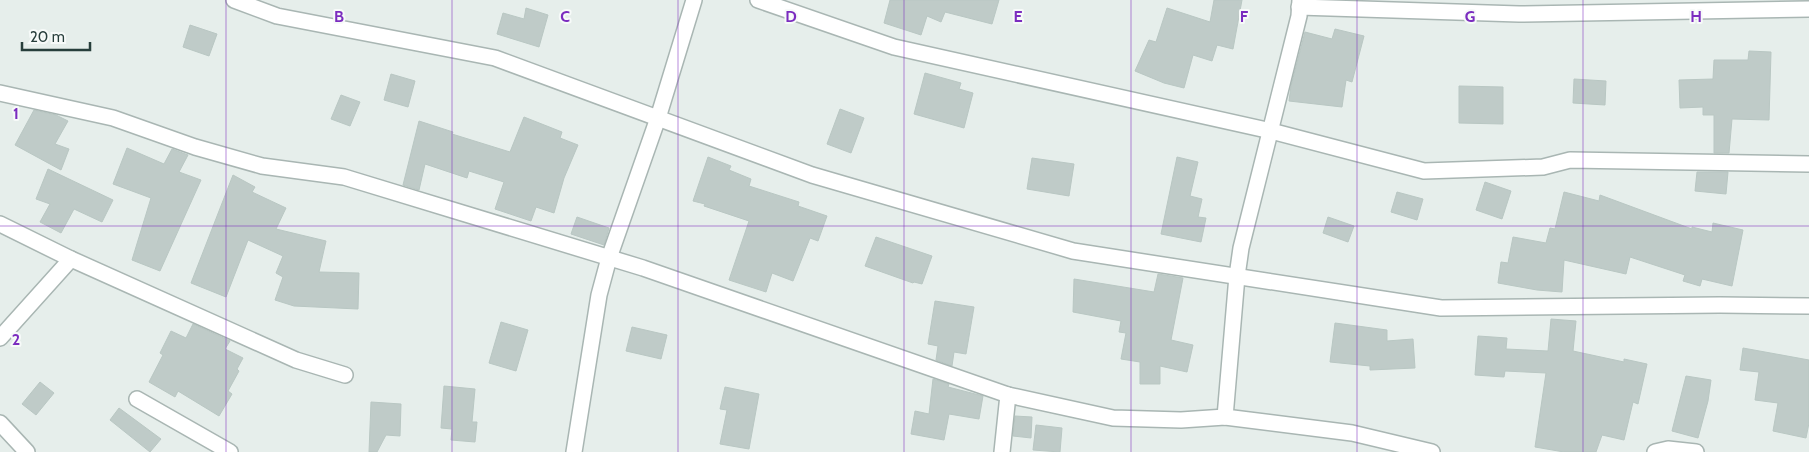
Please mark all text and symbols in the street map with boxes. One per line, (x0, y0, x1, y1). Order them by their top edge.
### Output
text: B (334, 7, 344, 26)
text: C (560, 7, 570, 26)
text: D (785, 7, 797, 26)
text: E (1013, 7, 1023, 26)
text: F (1240, 7, 1249, 26)
text: G (1465, 7, 1475, 26)
text: H (1690, 7, 1702, 26)
scale bar (22, 20, 90, 52)
text: 20 m (30, 28, 65, 46)
text: 1 (13, 104, 19, 123)
text: 2 (12, 330, 20, 349)

